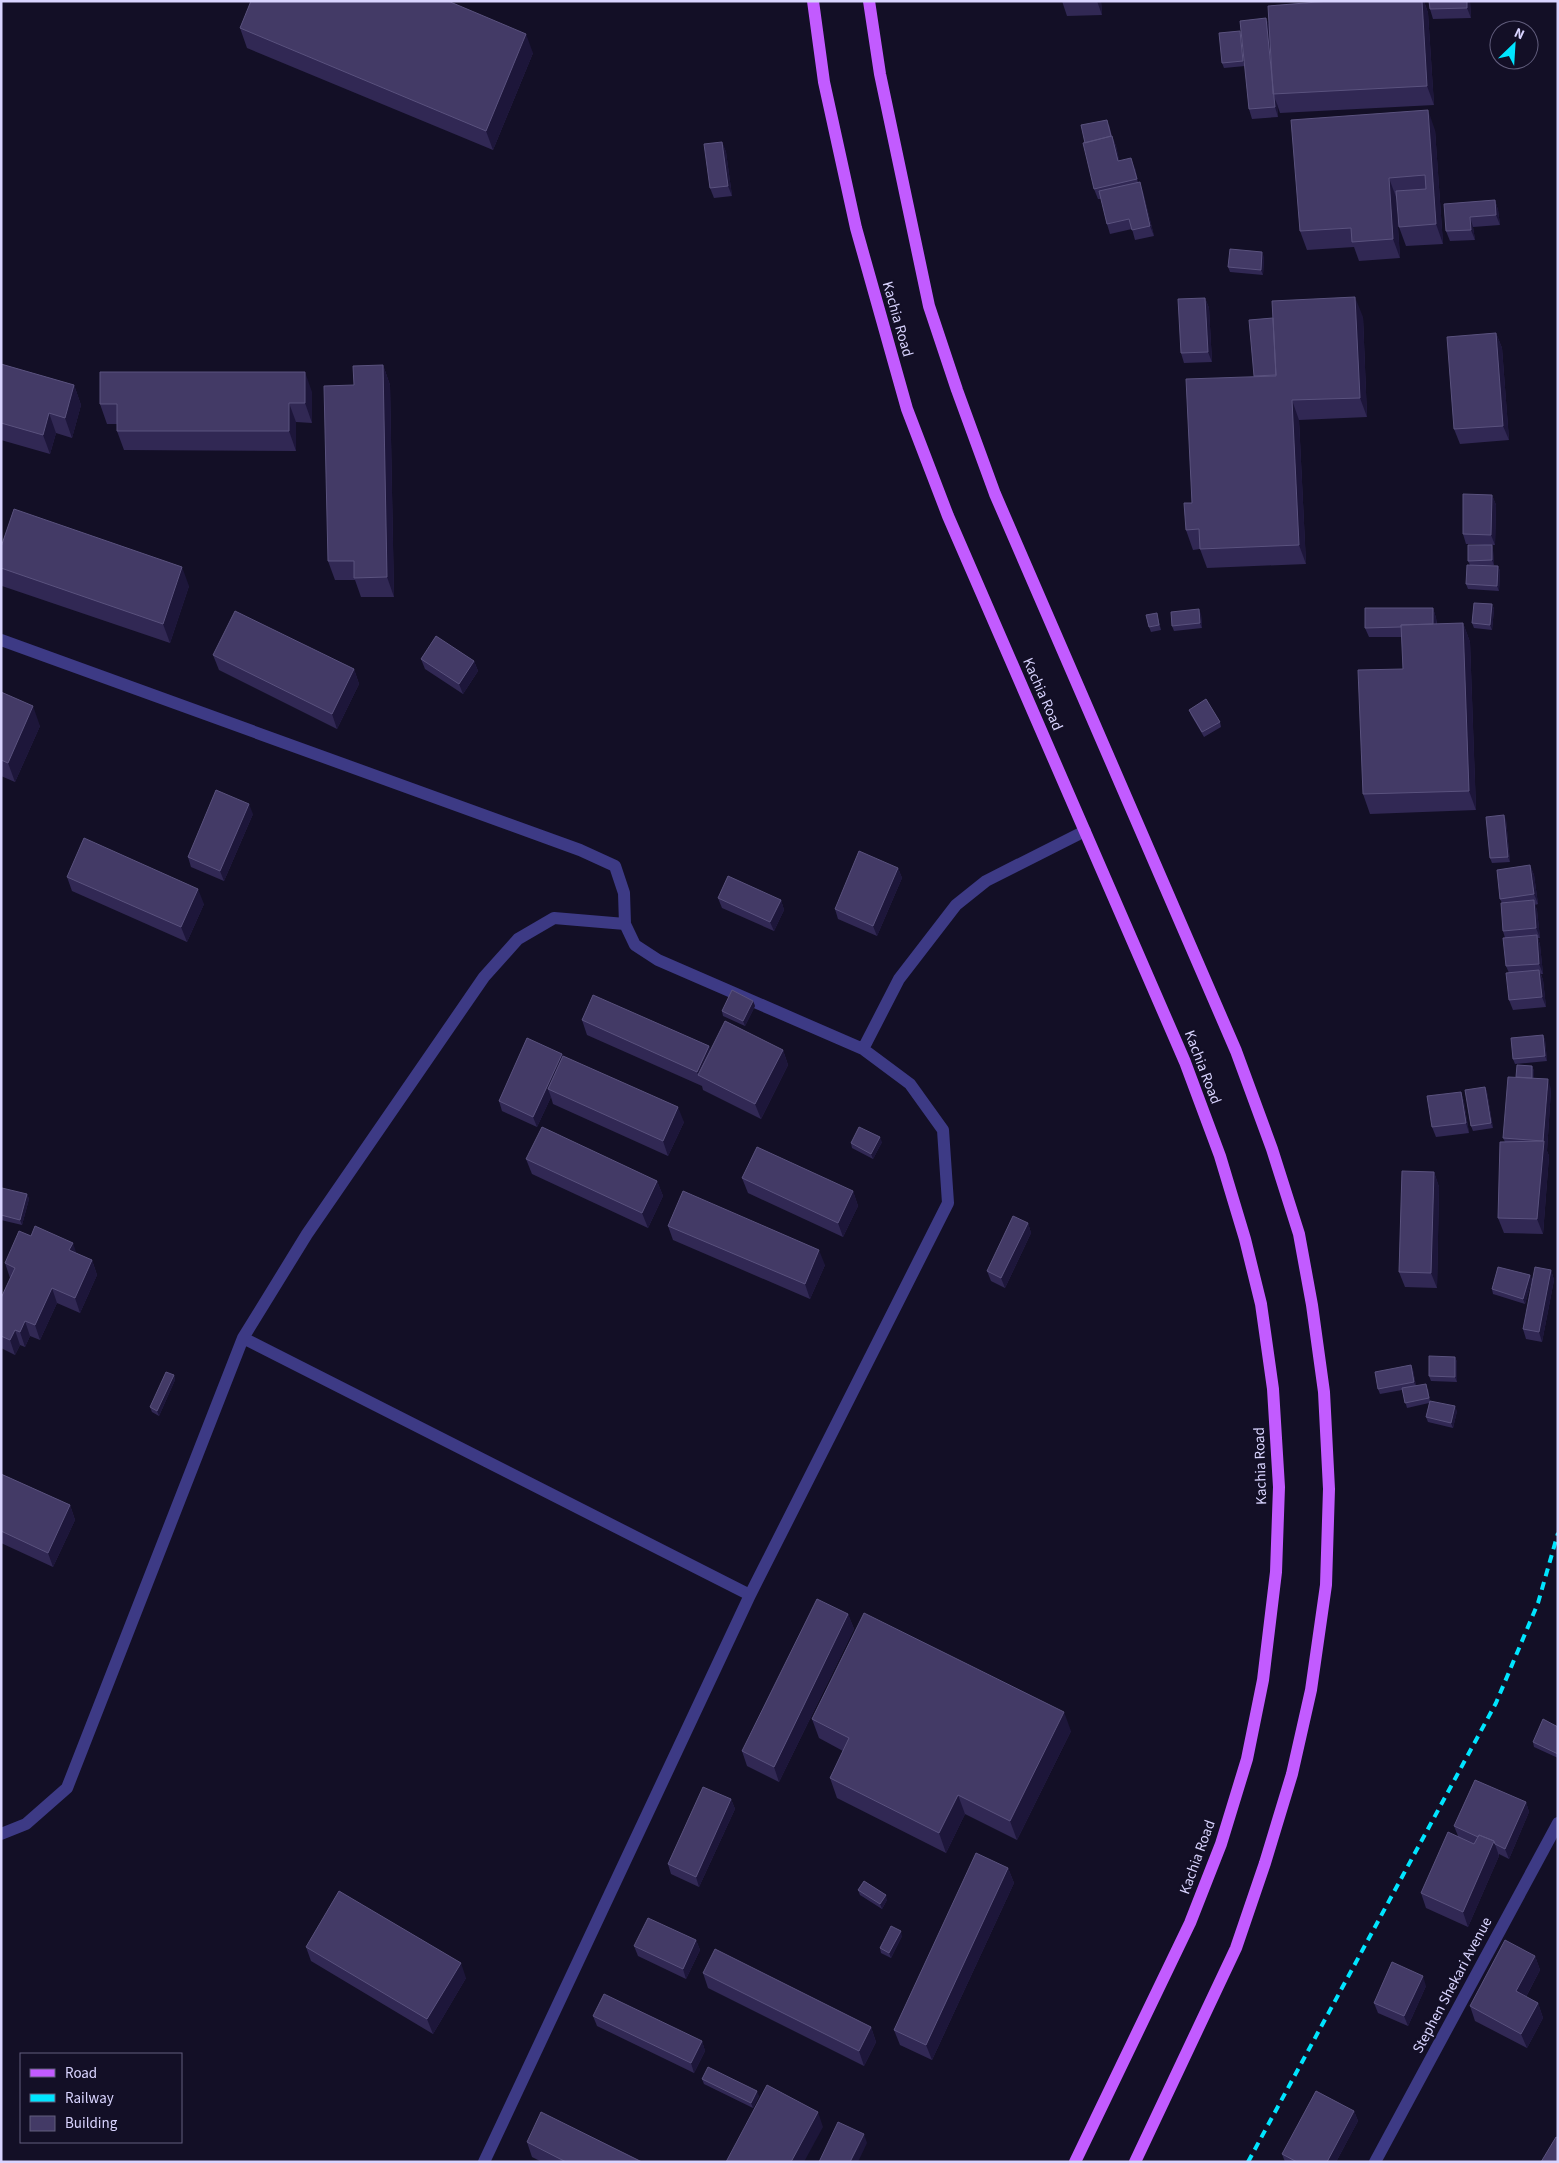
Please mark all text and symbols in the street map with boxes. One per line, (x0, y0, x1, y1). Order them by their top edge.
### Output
north arrow (1489, 20, 1539, 70)
text: N (1511, 23, 1528, 45)
street label: Kachia Road (877, 279, 918, 359)
street label: Kachia Road (1017, 654, 1068, 734)
street label: Kachia Road (1179, 1027, 1226, 1107)
street label: Kachia Road (1249, 1427, 1272, 1505)
street label: Kachia Road (1174, 1817, 1221, 1897)
street label: Stephen Shekari Avenue (1408, 1913, 1497, 2057)
legend (20, 2053, 182, 2143)
text: Road (65, 2063, 97, 2084)
text: Railway (65, 2088, 114, 2109)
text: Building (65, 2113, 118, 2134)

